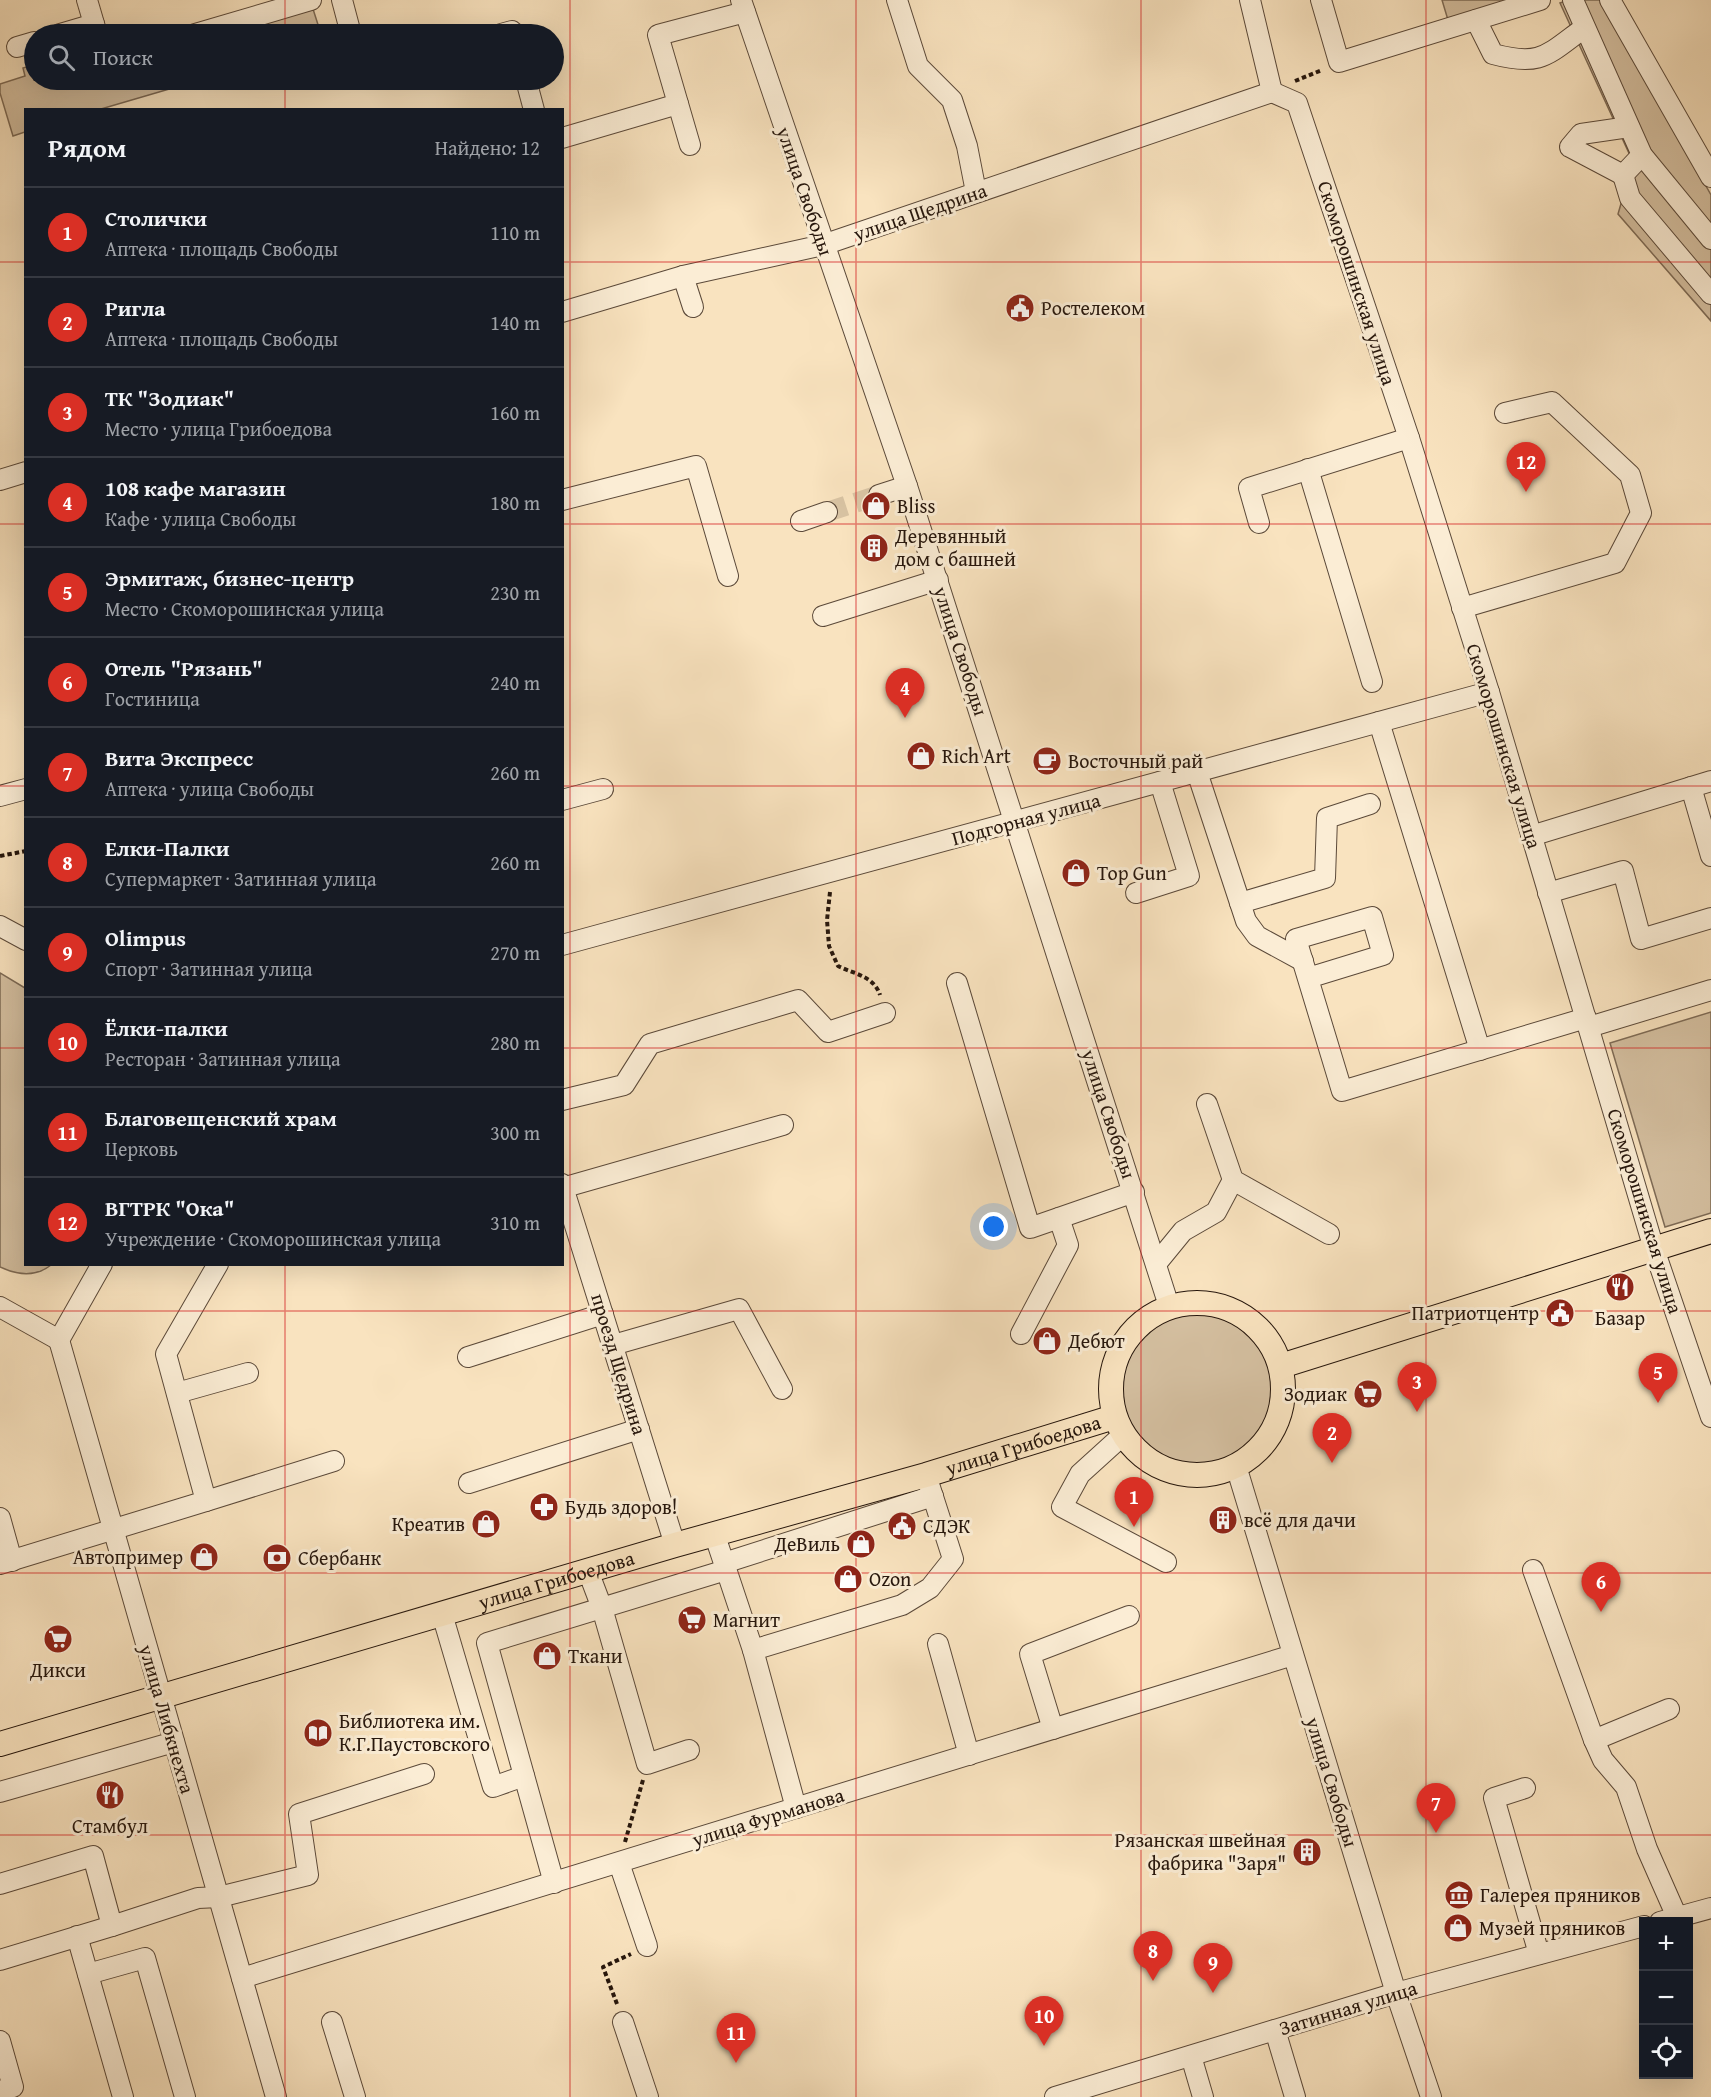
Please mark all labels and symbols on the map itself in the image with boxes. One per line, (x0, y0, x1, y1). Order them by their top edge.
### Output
street label: улица Свободы (770, 122, 841, 259)
street label: улица Щедрина (848, 175, 991, 248)
street label: Скоморошинская улица (1311, 177, 1404, 389)
public building icon: Ростелеком (1004, 292, 1036, 324)
place label: Ростелеком (1041, 293, 1145, 322)
pin: 12 (1506, 442, 1546, 492)
shop icon: Bliss (860, 490, 892, 522)
place label: Bliss (897, 491, 936, 520)
place label: Деревянный дом с башней (894, 521, 1016, 573)
building icon: Деревянный дом с башней (858, 532, 890, 564)
street label: улица Свободы (927, 581, 996, 719)
street label: Скоморошинская улица (1459, 640, 1550, 852)
pin: 4 (886, 668, 924, 718)
shop icon: Rich Art (905, 740, 937, 772)
place label: Rich Art (942, 741, 1011, 770)
cafe icon: Восточный рай (1031, 745, 1063, 777)
place label: Восточный рай (1068, 746, 1203, 775)
street label: Подгорная улица (948, 785, 1104, 852)
shop icon: Top Gun (1060, 857, 1092, 889)
place label: Top Gun (1097, 858, 1167, 887)
street label: улица Свободы (1075, 1044, 1144, 1182)
street label: Скоморошинская улица (1600, 1105, 1691, 1317)
your location (979, 1212, 1008, 1241)
restaurant icon: Базар (1604, 1271, 1636, 1303)
street label: проезд Щедрина (584, 1290, 655, 1439)
public building icon: Патриотцентр (1544, 1297, 1576, 1329)
place label: Патриотцентр (1412, 1298, 1539, 1327)
place label: Базар (1595, 1303, 1645, 1332)
shop icon: Дебют (1031, 1325, 1063, 1357)
place label: Дебют (1067, 1326, 1125, 1355)
pin: 5 (1638, 1354, 1678, 1403)
pin: 3 (1398, 1362, 1436, 1412)
supermarket icon: Зодиак (1352, 1378, 1384, 1410)
place label: Зодиак (1284, 1379, 1348, 1408)
street label: улица Грибоедова (941, 1407, 1105, 1482)
pin: 2 (1312, 1414, 1352, 1463)
pin: 1 (1114, 1478, 1154, 1527)
pharmacy icon: Будь здоров! (528, 1491, 560, 1523)
place label: Будь здоров! (565, 1492, 677, 1521)
building icon: всё для дачи (1207, 1504, 1239, 1536)
place label: всё для дачи (1244, 1505, 1356, 1534)
shop icon: Креатив (470, 1508, 502, 1540)
place label: Креатив (392, 1509, 465, 1538)
public building icon: СДЭК (886, 1510, 918, 1542)
place label: СДЭК (923, 1511, 971, 1540)
shop icon: ДеВиль (845, 1528, 877, 1560)
place label: ДеВиль (773, 1529, 840, 1558)
shop icon: Автопример (188, 1541, 220, 1573)
place label: Автопример (73, 1542, 183, 1571)
bank icon: Сбербанк (261, 1542, 293, 1574)
place label: Сбербанк (298, 1543, 382, 1572)
street label: улица Грибоедова (474, 1543, 638, 1616)
pin: 6 (1582, 1562, 1620, 1612)
shop icon: Ozon (832, 1563, 864, 1595)
place label: Ozon (869, 1564, 911, 1593)
supermarket icon: Магнит (676, 1604, 708, 1636)
place label: Магнит (713, 1605, 780, 1634)
supermarket icon: Дикси (42, 1623, 74, 1655)
street label: улица Либкнехта (132, 1640, 203, 1797)
shop icon: Ткани (531, 1640, 563, 1672)
place label: Ткани (568, 1641, 623, 1670)
place label: Дикси (29, 1655, 86, 1684)
place label: Библиотека им. К.Г.Паустовского (339, 1706, 490, 1758)
street label: улица Свободы (1299, 1712, 1366, 1850)
library icon: Библиотека им. К.Г.Паустовского (302, 1717, 334, 1749)
restaurant icon: Стамбул (94, 1779, 126, 1811)
street label: улица Фурманова (687, 1780, 848, 1854)
pin: 7 (1416, 1784, 1456, 1833)
place label: Стамбул (72, 1811, 148, 1840)
place label: Рязанская швейная фабрика "Заря" (1115, 1825, 1286, 1877)
building icon: Рязанская швейная фабрика "Заря" (1291, 1836, 1323, 1868)
museum icon: Галерея пряников (1443, 1879, 1475, 1911)
place label: Галерея пряников (1480, 1880, 1640, 1909)
shop icon: Музей пряников (1442, 1912, 1474, 1944)
place label: Музей пряников (1479, 1913, 1625, 1942)
pin: 8 (1134, 1932, 1172, 1981)
pin: 9 (1194, 1944, 1232, 1993)
street label: Затинная улица (1275, 1973, 1421, 2042)
pin: 10 (1024, 1996, 1064, 2046)
pin: 11 (716, 2014, 756, 2063)

